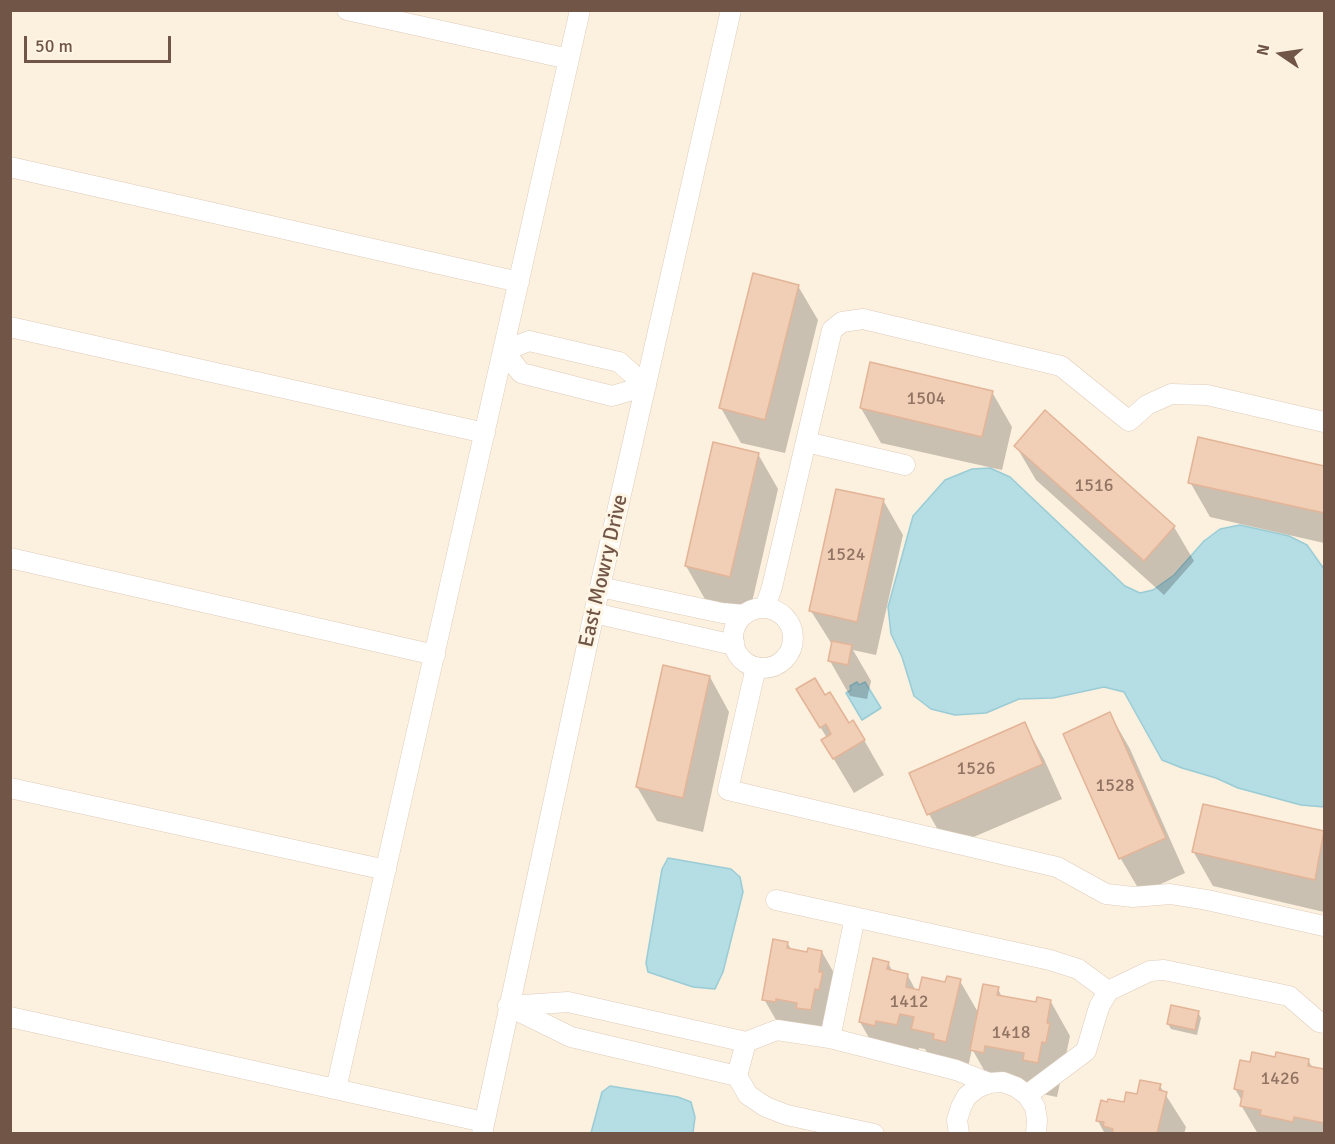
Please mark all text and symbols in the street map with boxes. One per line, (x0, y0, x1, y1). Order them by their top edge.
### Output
scale bar (27, 24, 174, 62)
north arrow (1251, 24, 1311, 84)
text: 50 m (35, 35, 73, 57)
text: N (1252, 42, 1274, 58)
house number: 1504 (907, 388, 945, 410)
house number: 1516 (1075, 475, 1113, 497)
street label: East Mowry Drive (574, 492, 634, 650)
house number: 1524 (827, 544, 865, 566)
house number: 1526 (957, 758, 995, 780)
house number: 1528 (1096, 775, 1134, 797)
house number: 1412 (890, 991, 928, 1013)
house number: 1418 (992, 1022, 1030, 1044)
house number: 1426 (1261, 1068, 1299, 1090)

